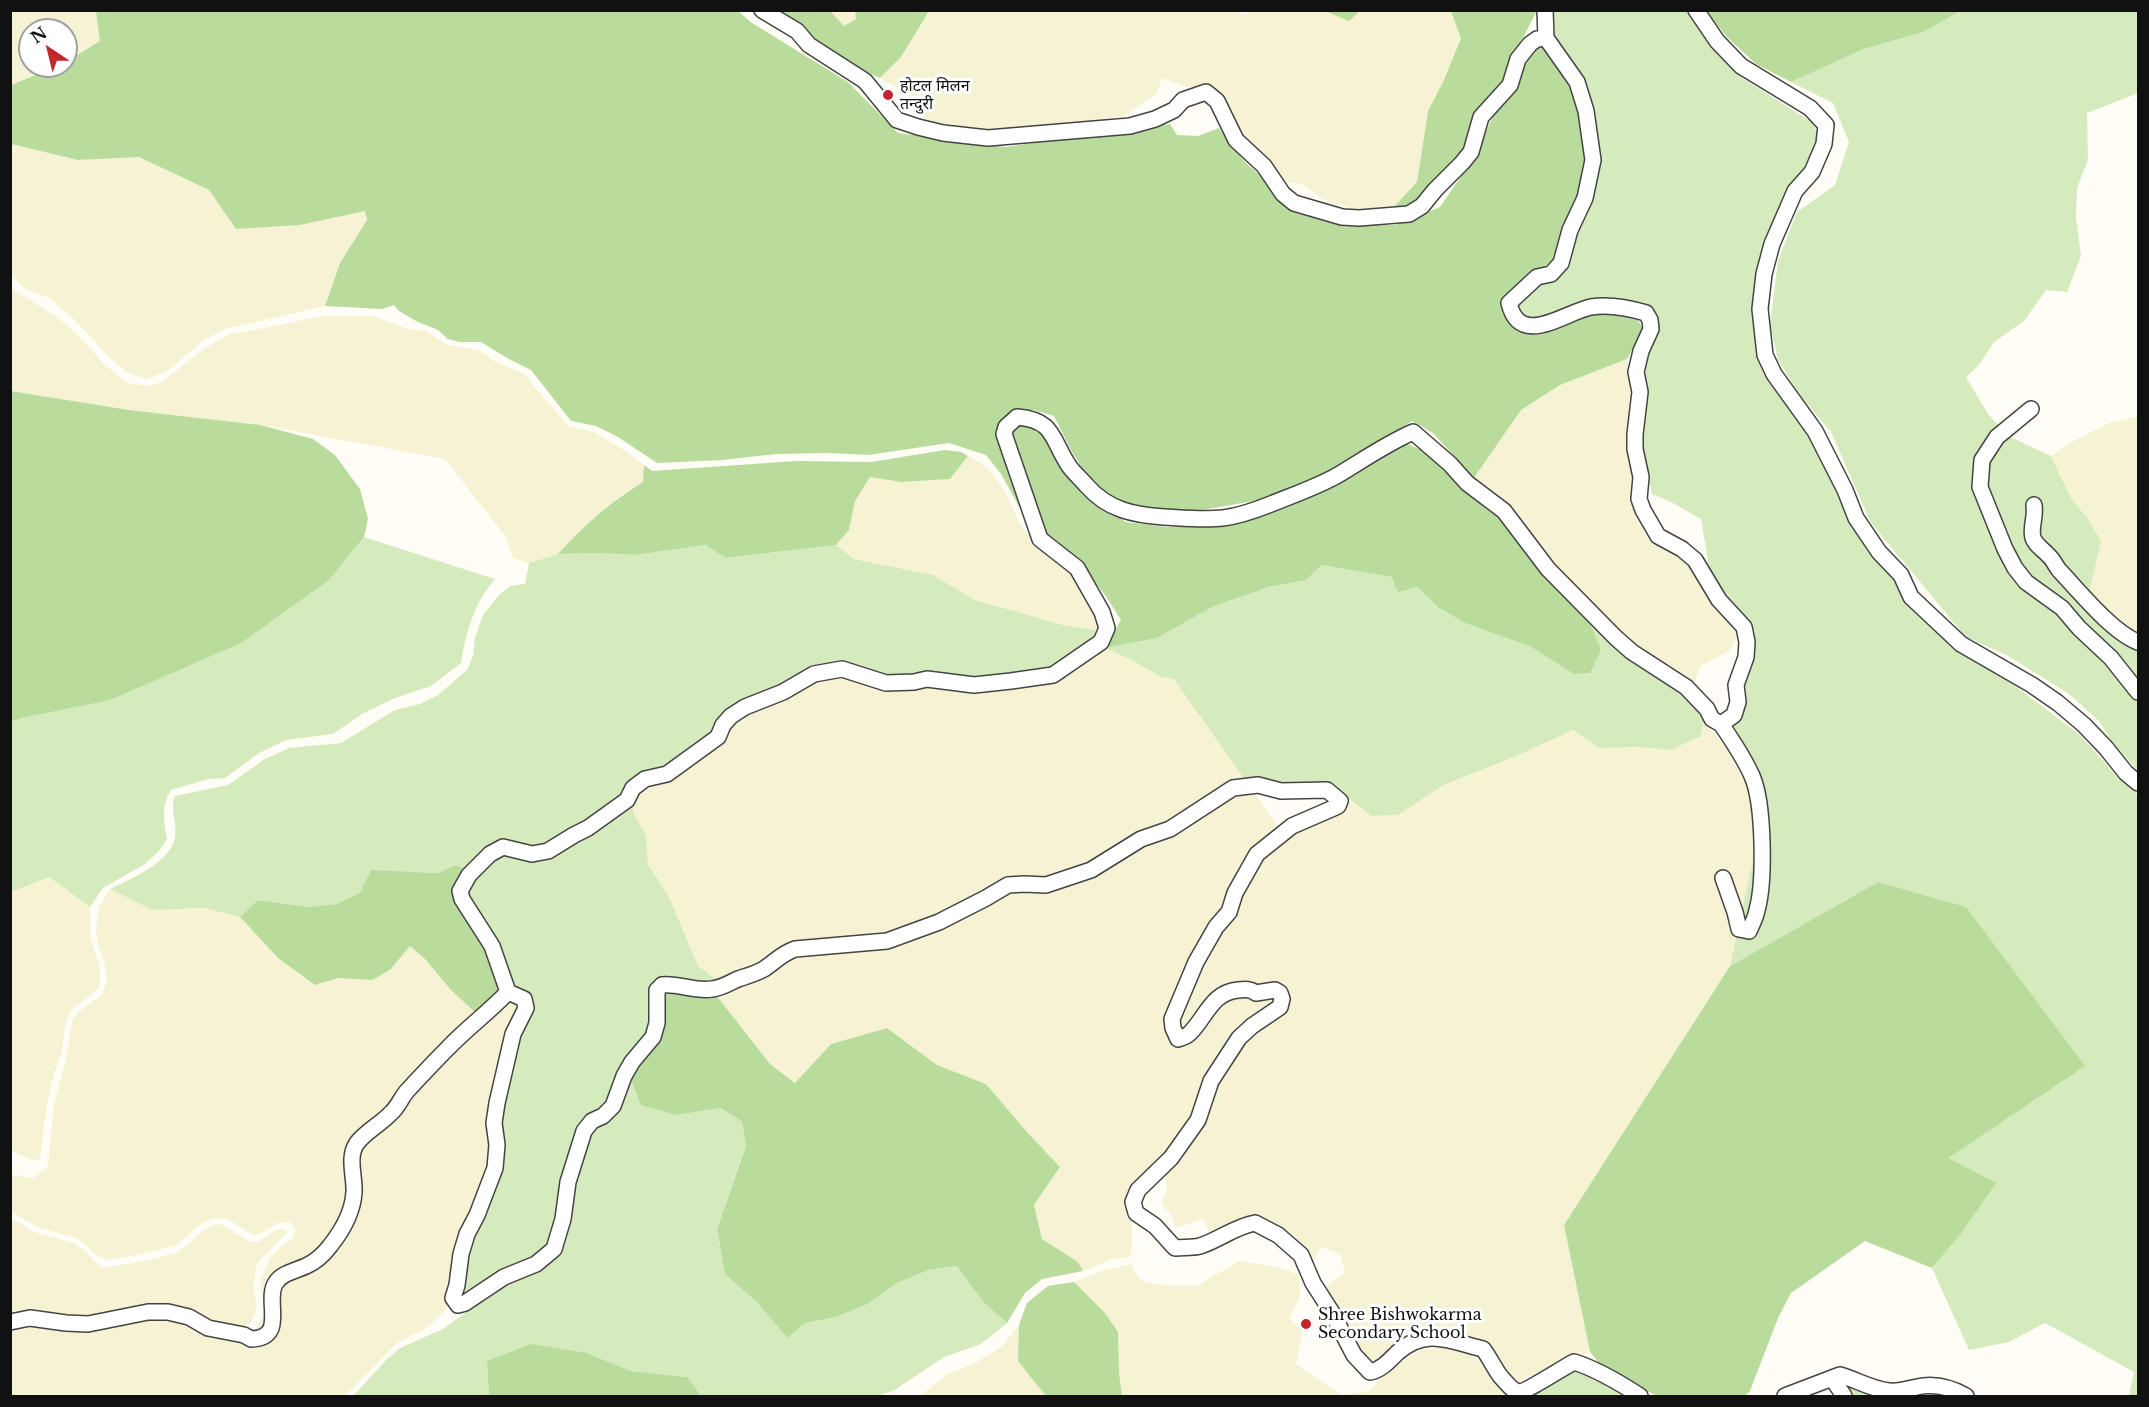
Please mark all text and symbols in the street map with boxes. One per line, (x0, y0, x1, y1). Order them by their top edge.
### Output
north arrow (18, 18, 78, 78)
text: N (27, 22, 51, 47)
place label: होटल मिलन तन्दुरी (900, 76, 970, 114)
marker: होटल मिलन तन्दुरी (881, 88, 895, 102)
place label: Shree Bishwokarma Secondary School (1318, 1305, 1482, 1343)
marker: Shree Bishwokarma Secondary School (1299, 1317, 1313, 1331)

